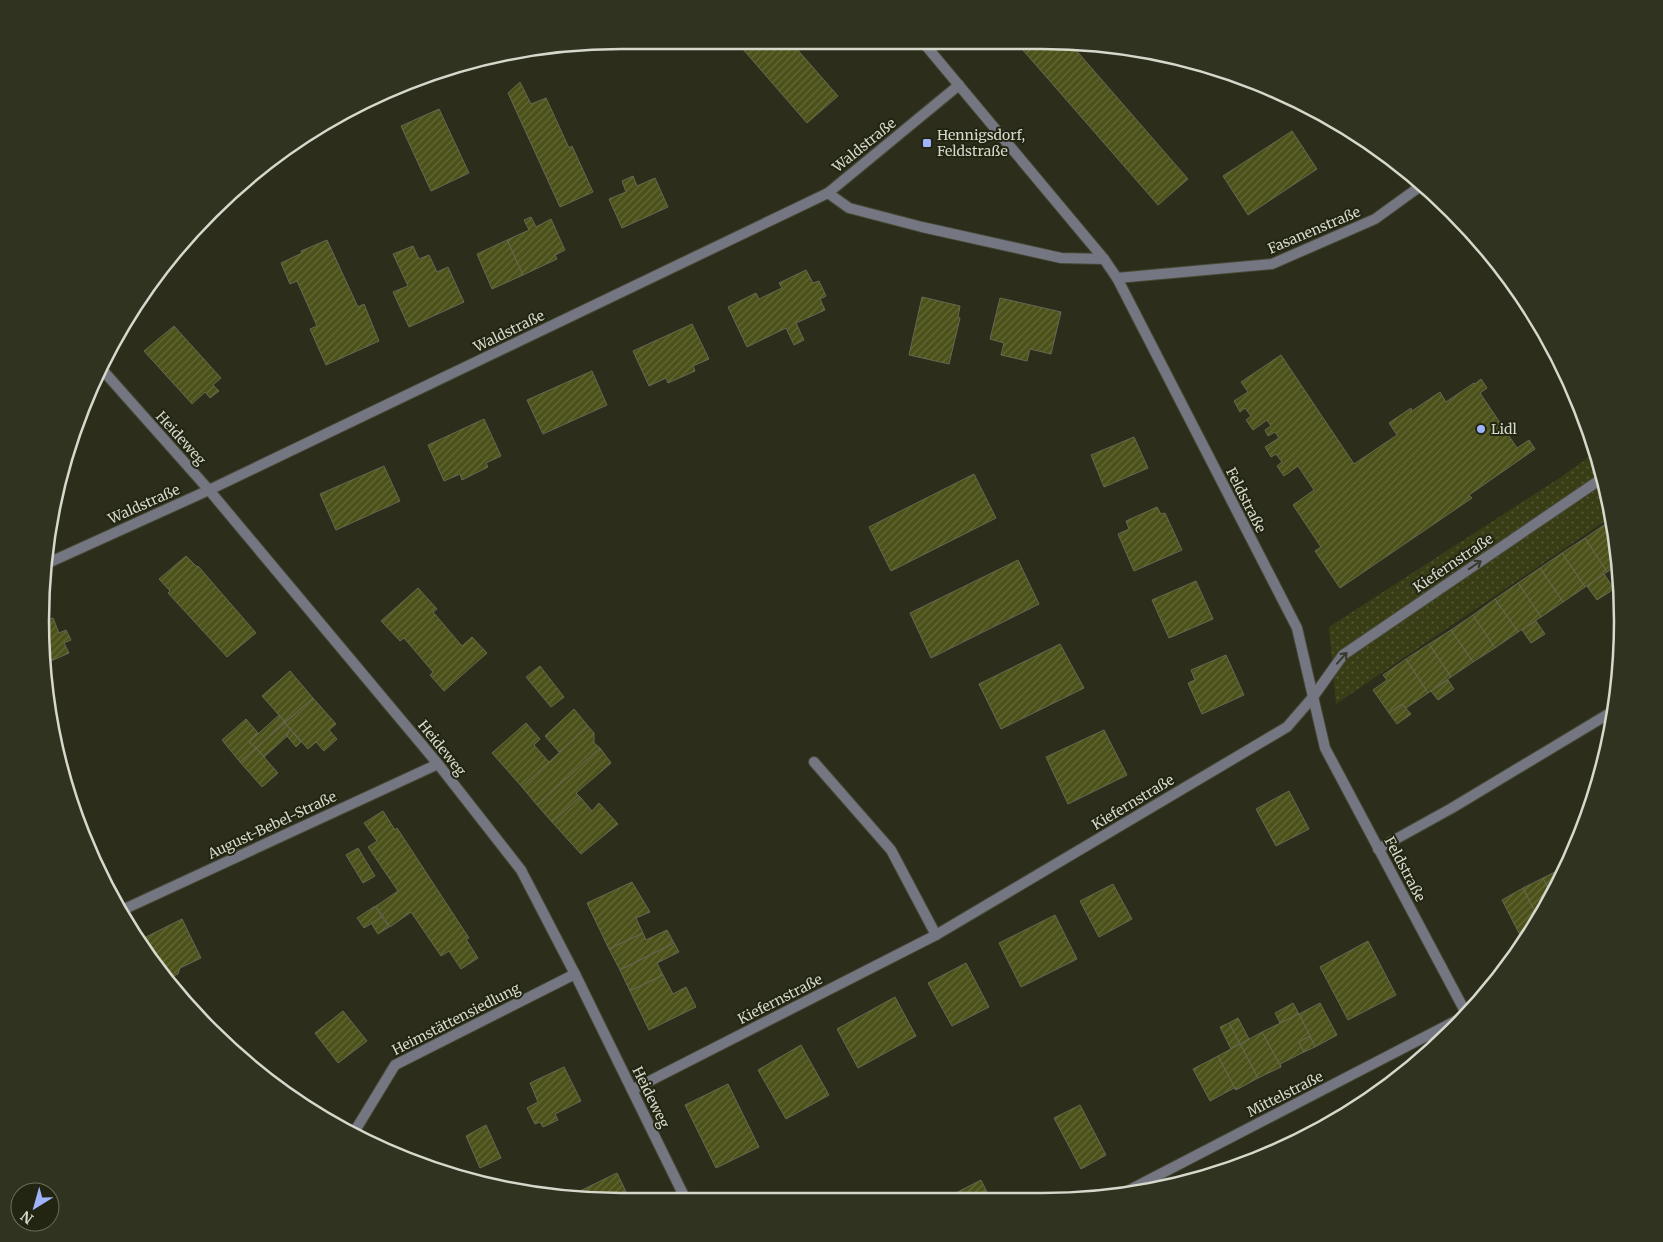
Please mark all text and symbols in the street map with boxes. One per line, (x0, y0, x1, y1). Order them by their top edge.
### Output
street label: Waldstraße (828, 114, 899, 177)
place label: Hennigsdorf, Feldstraße (937, 126, 1025, 160)
marker: Hennigsdorf, Feldstraße (921, 137, 933, 149)
street label: Fasanenstraße (1265, 202, 1363, 258)
street label: Waldstraße (470, 306, 547, 356)
street label: Heideweg (152, 407, 210, 469)
place label: Lidl (1491, 420, 1518, 438)
marker: Lidl (1475, 423, 1487, 435)
street label: Feldstraße (1222, 464, 1270, 536)
street label: Waldstraße (104, 480, 183, 528)
street label: Kiefernstraße (1410, 530, 1496, 596)
one-way arrow (1467, 560, 1481, 570)
one-way arrow (1335, 652, 1347, 665)
street label: Heideweg (414, 717, 470, 780)
street label: Kiefernstraße (1089, 770, 1177, 834)
street label: August-Bebel-Straße (204, 787, 339, 863)
street label: Feldstraße (1380, 834, 1430, 904)
street label: Kiefernstraße (735, 970, 825, 1028)
street label: Heimstättensiedlung (389, 979, 524, 1059)
street label: Heideweg (628, 1063, 674, 1131)
street label: Mittelstraße (1244, 1067, 1326, 1121)
north arrow (10, 1182, 60, 1232)
text: N (17, 1207, 37, 1228)

